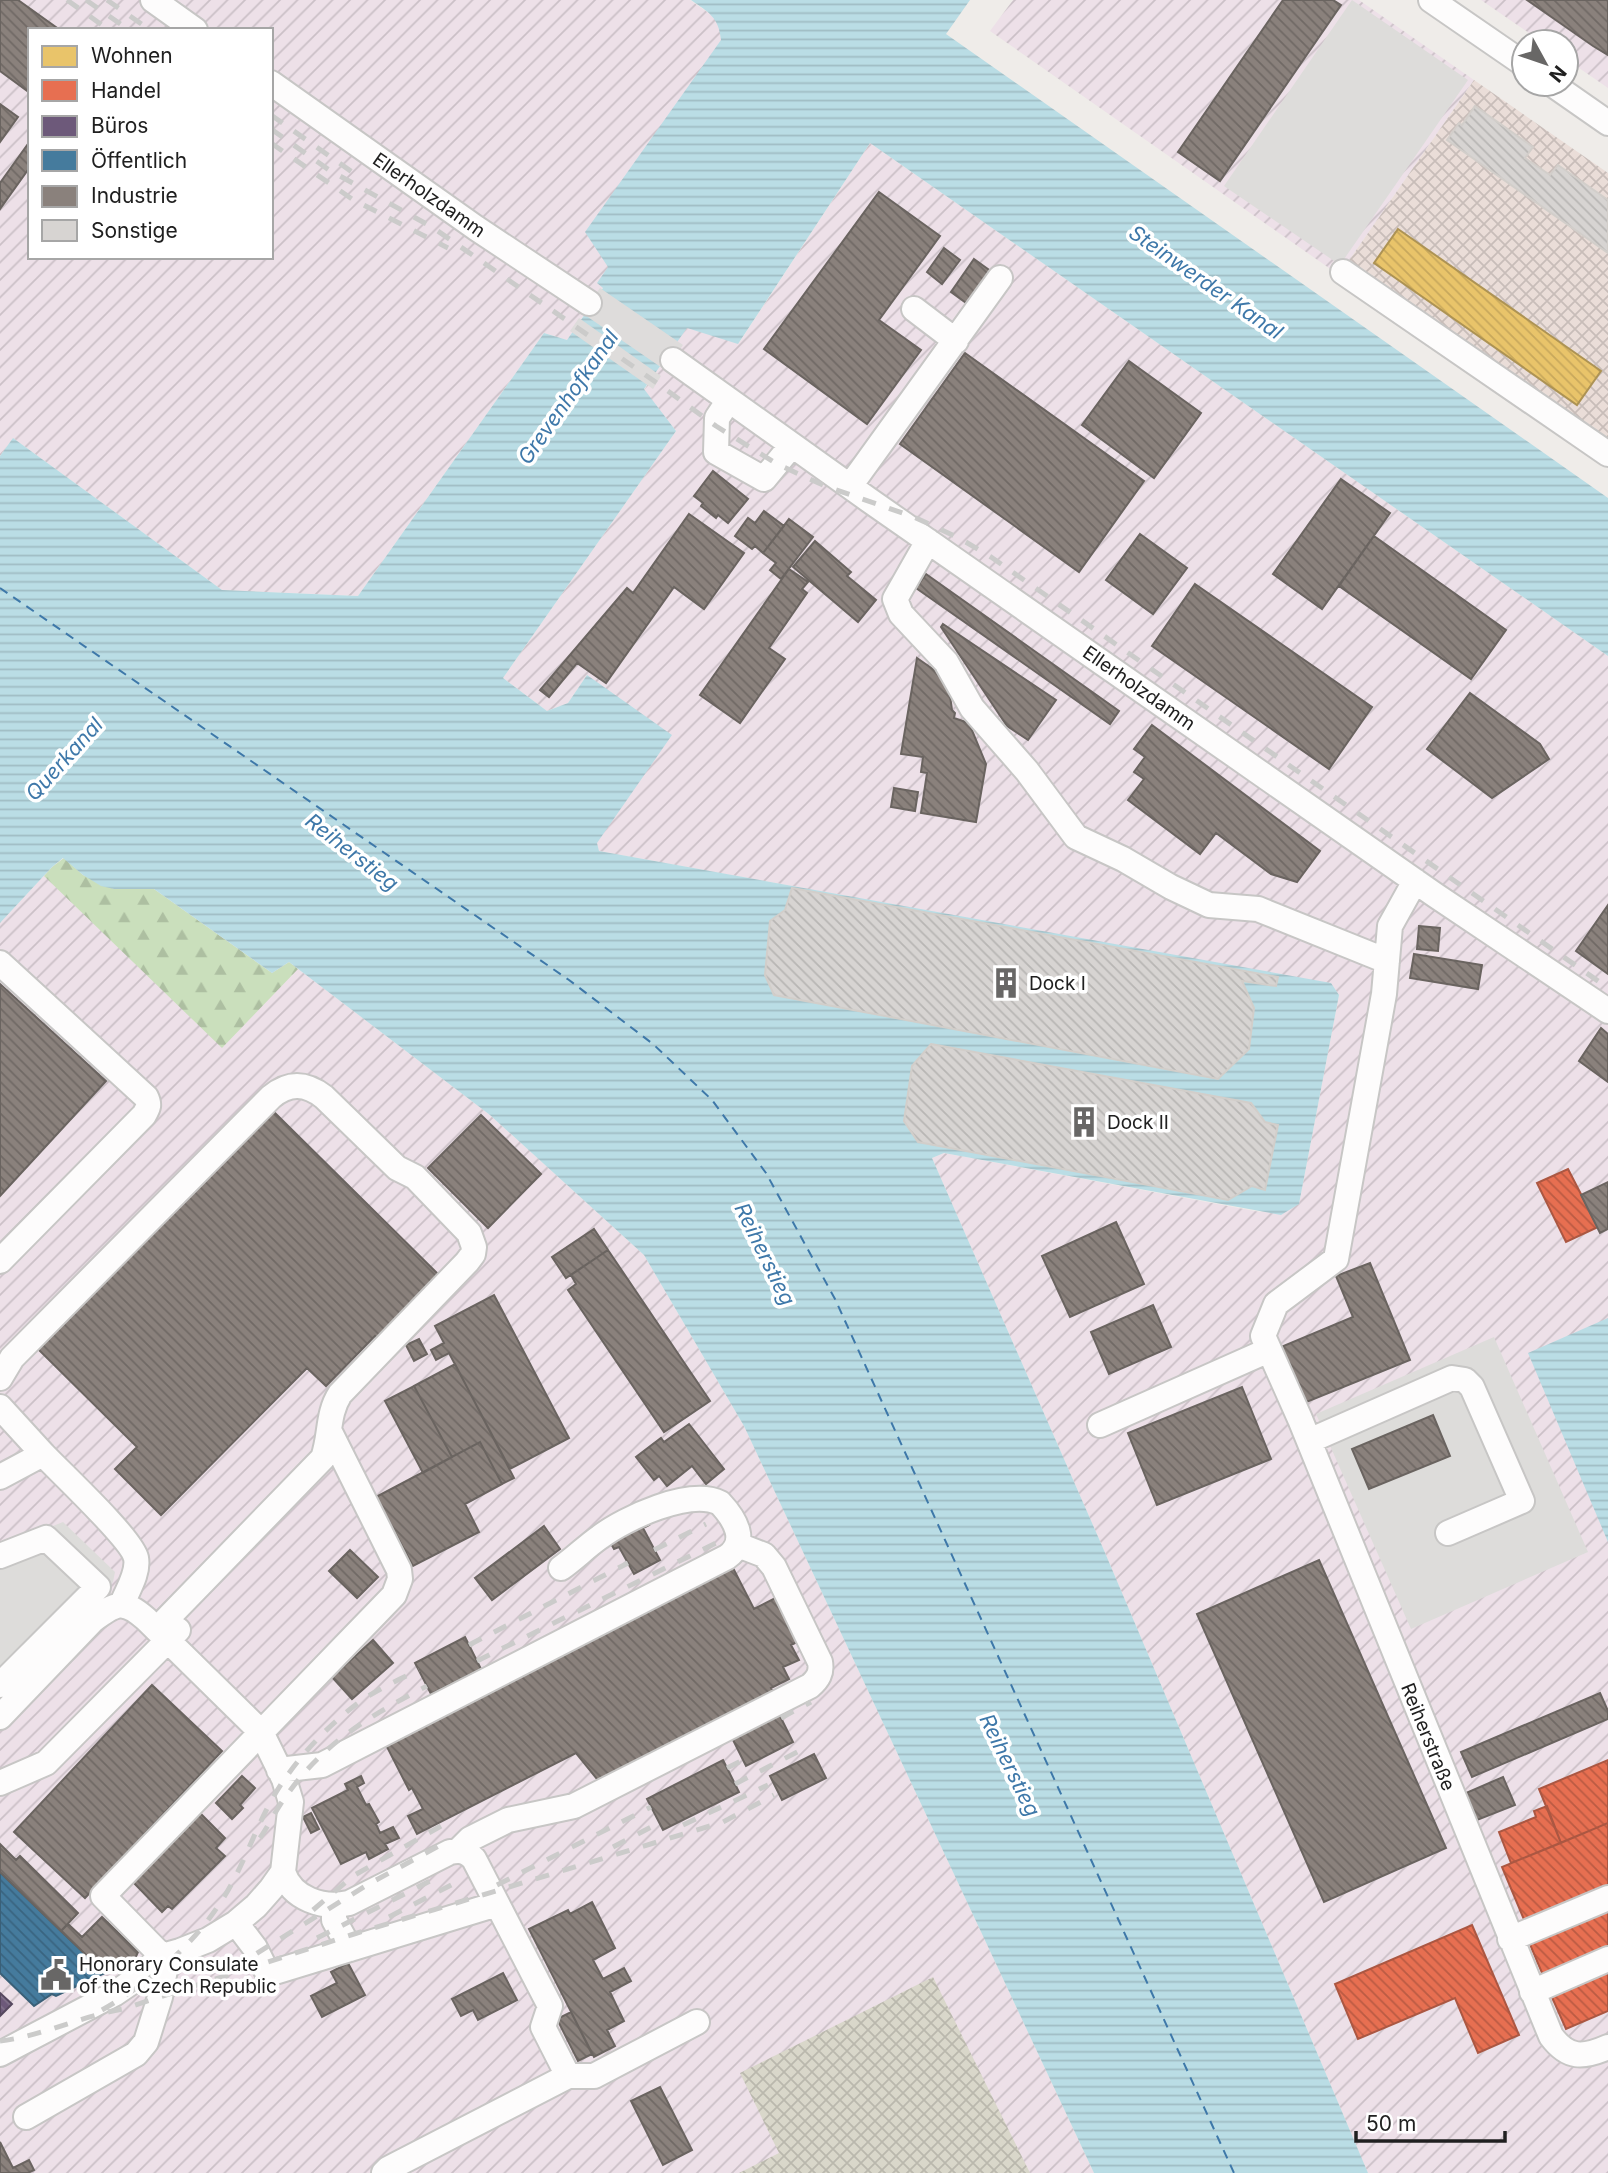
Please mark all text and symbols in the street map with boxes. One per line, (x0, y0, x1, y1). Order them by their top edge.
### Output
legend (28, 28, 273, 259)
north arrow (1510, 28, 1580, 98)
text: Wohnen (91, 43, 173, 68)
text: N (1544, 61, 1571, 87)
text: Handel (91, 78, 161, 103)
text: Büros (91, 113, 148, 138)
text: Öffentlich (91, 148, 187, 173)
street label: Ellerholzdamm (368, 148, 490, 242)
text: Industrie (91, 183, 178, 208)
text: Sonstige (91, 218, 178, 243)
water label: Steinwerder Kanal (1124, 220, 1288, 345)
water label: Grevenhofkanal (512, 324, 624, 469)
street label: Ellerholzdamm (1078, 641, 1200, 735)
water label: Querkanal (20, 712, 108, 806)
water label: Reiherstieg (301, 808, 403, 896)
building icon: Dock I (989, 966, 1023, 1000)
place label: Dock I (1029, 972, 1086, 995)
building icon: Dock II (1067, 1105, 1101, 1139)
place label: Dock II (1107, 1111, 1169, 1134)
water label: Reiherstieg (729, 1199, 801, 1309)
street label: Reiherstraße (1396, 1680, 1460, 1794)
water label: Reiherstieg (974, 1710, 1046, 1820)
place label: Honorary Consulate of the Czech Republic (79, 1953, 277, 1998)
public building icon: Honorary Consulate of the Czech Republic (39, 1958, 73, 1992)
scale bar (1356, 2100, 1505, 2144)
text: 50 m (1366, 2111, 1416, 2136)

